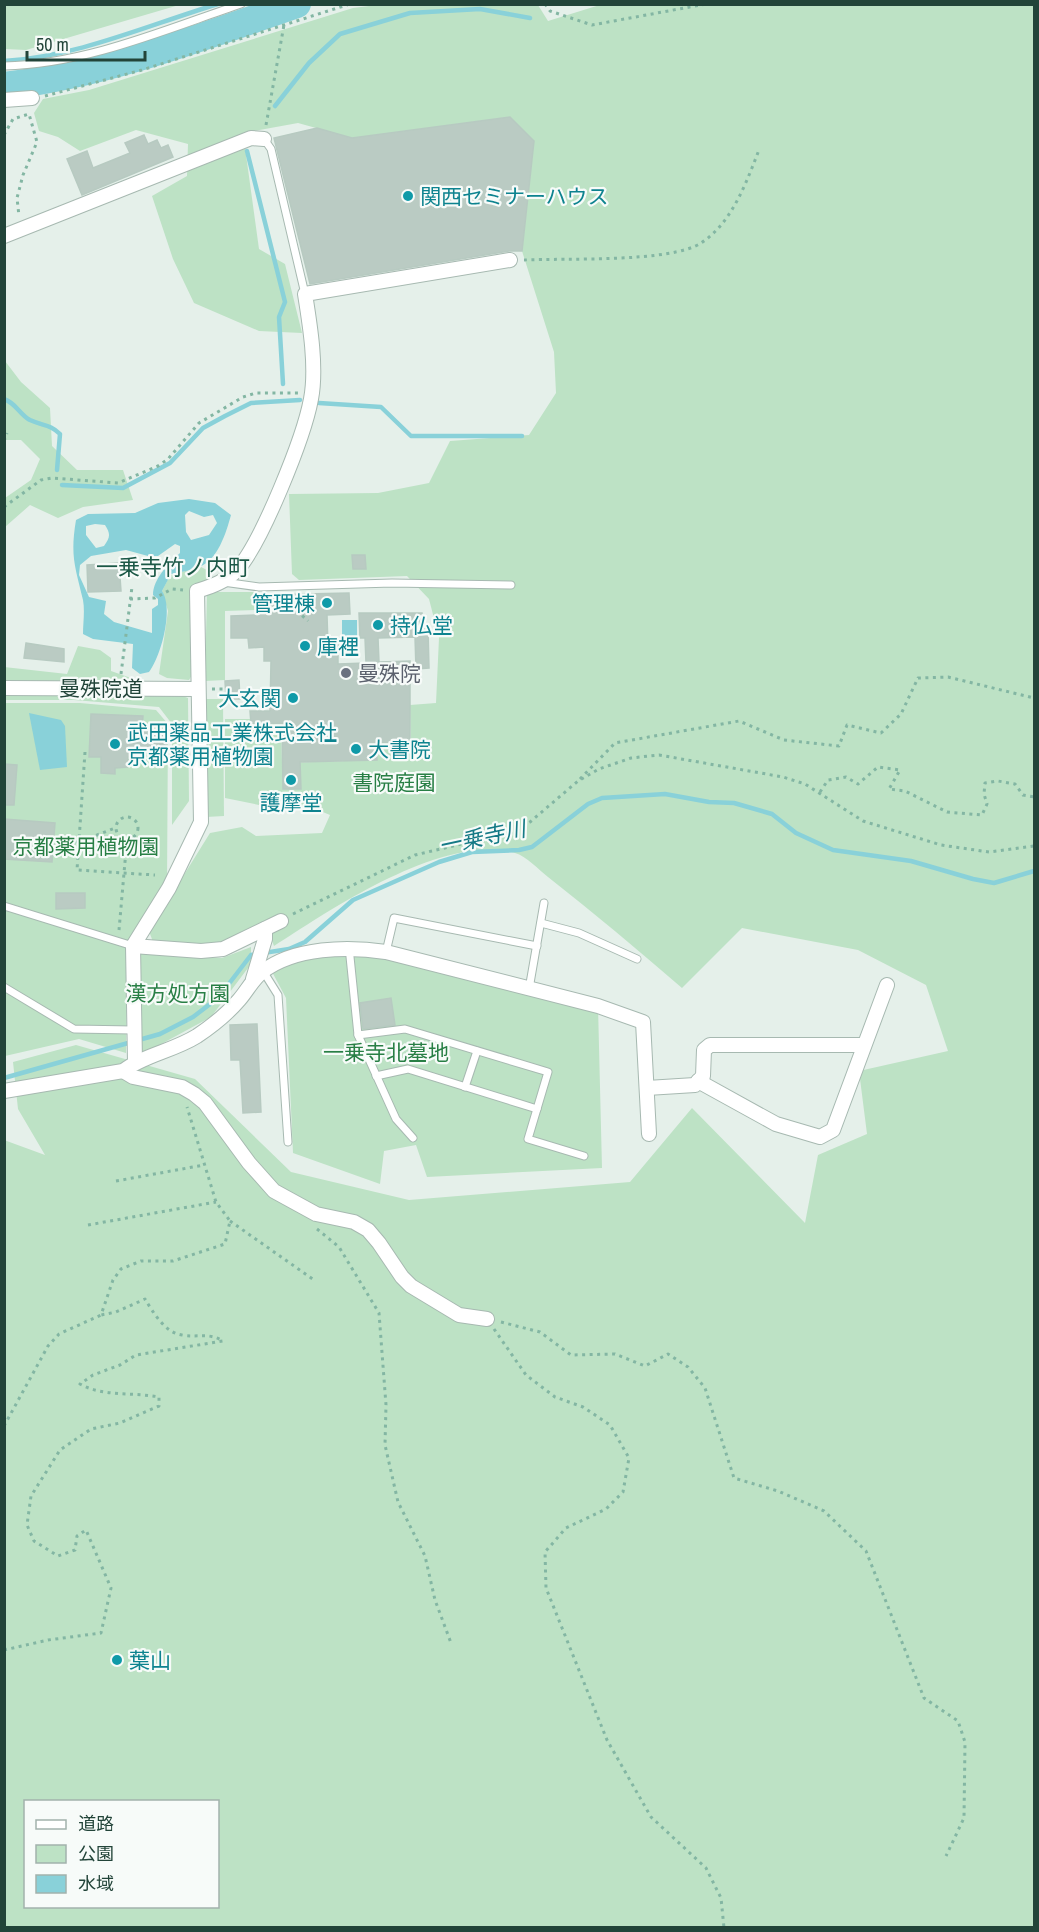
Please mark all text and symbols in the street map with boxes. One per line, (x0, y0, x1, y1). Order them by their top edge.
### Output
scale bar (27, 24, 146, 62)
text: 50 m (36, 32, 69, 57)
place label: 関西セミナーハウス (420, 182, 609, 211)
marker: 関西セミナーハウス (401, 189, 415, 203)
district label: 一乗寺竹ノ内町 (96, 552, 250, 582)
place label: 管理棟 (252, 589, 315, 618)
marker: 管理棟 (320, 596, 334, 610)
place label: 持仏堂 (390, 611, 453, 640)
marker: 持仏堂 (371, 618, 385, 632)
place label: 庫裡 (317, 632, 359, 661)
marker: 庫裡 (298, 639, 312, 653)
place label: 曼殊院 (358, 659, 421, 688)
marker: 曼殊院 (339, 666, 353, 680)
street label: 曼殊院道 (59, 674, 143, 703)
place label: 大玄関 (218, 684, 281, 713)
marker: 大玄関 (286, 691, 300, 705)
place label: 武田薬品工業株式会社 京都薬用植物園 (127, 718, 337, 771)
place label: 大書院 (368, 735, 431, 764)
marker: 武田薬品工業株式会社 京都薬用植物園 (108, 737, 122, 751)
marker: 大書院 (349, 742, 363, 756)
park label: 書院庭園 (352, 768, 436, 797)
marker: 護摩堂 (284, 773, 298, 787)
place label: 護摩堂 (260, 788, 323, 817)
water label: 一乗寺川 (436, 813, 530, 861)
park label: 京都薬用植物園 (13, 832, 160, 861)
park label: 漢方処方園 (126, 979, 231, 1008)
park label: 一乗寺北墓地 (323, 1038, 449, 1067)
place label: 葉山 (129, 1646, 171, 1675)
marker: 葉山 (110, 1653, 124, 1667)
legend (24, 1800, 219, 1908)
text: 道路 (78, 1811, 114, 1836)
text: 公園 (78, 1841, 114, 1866)
text: 水域 (78, 1871, 114, 1896)

